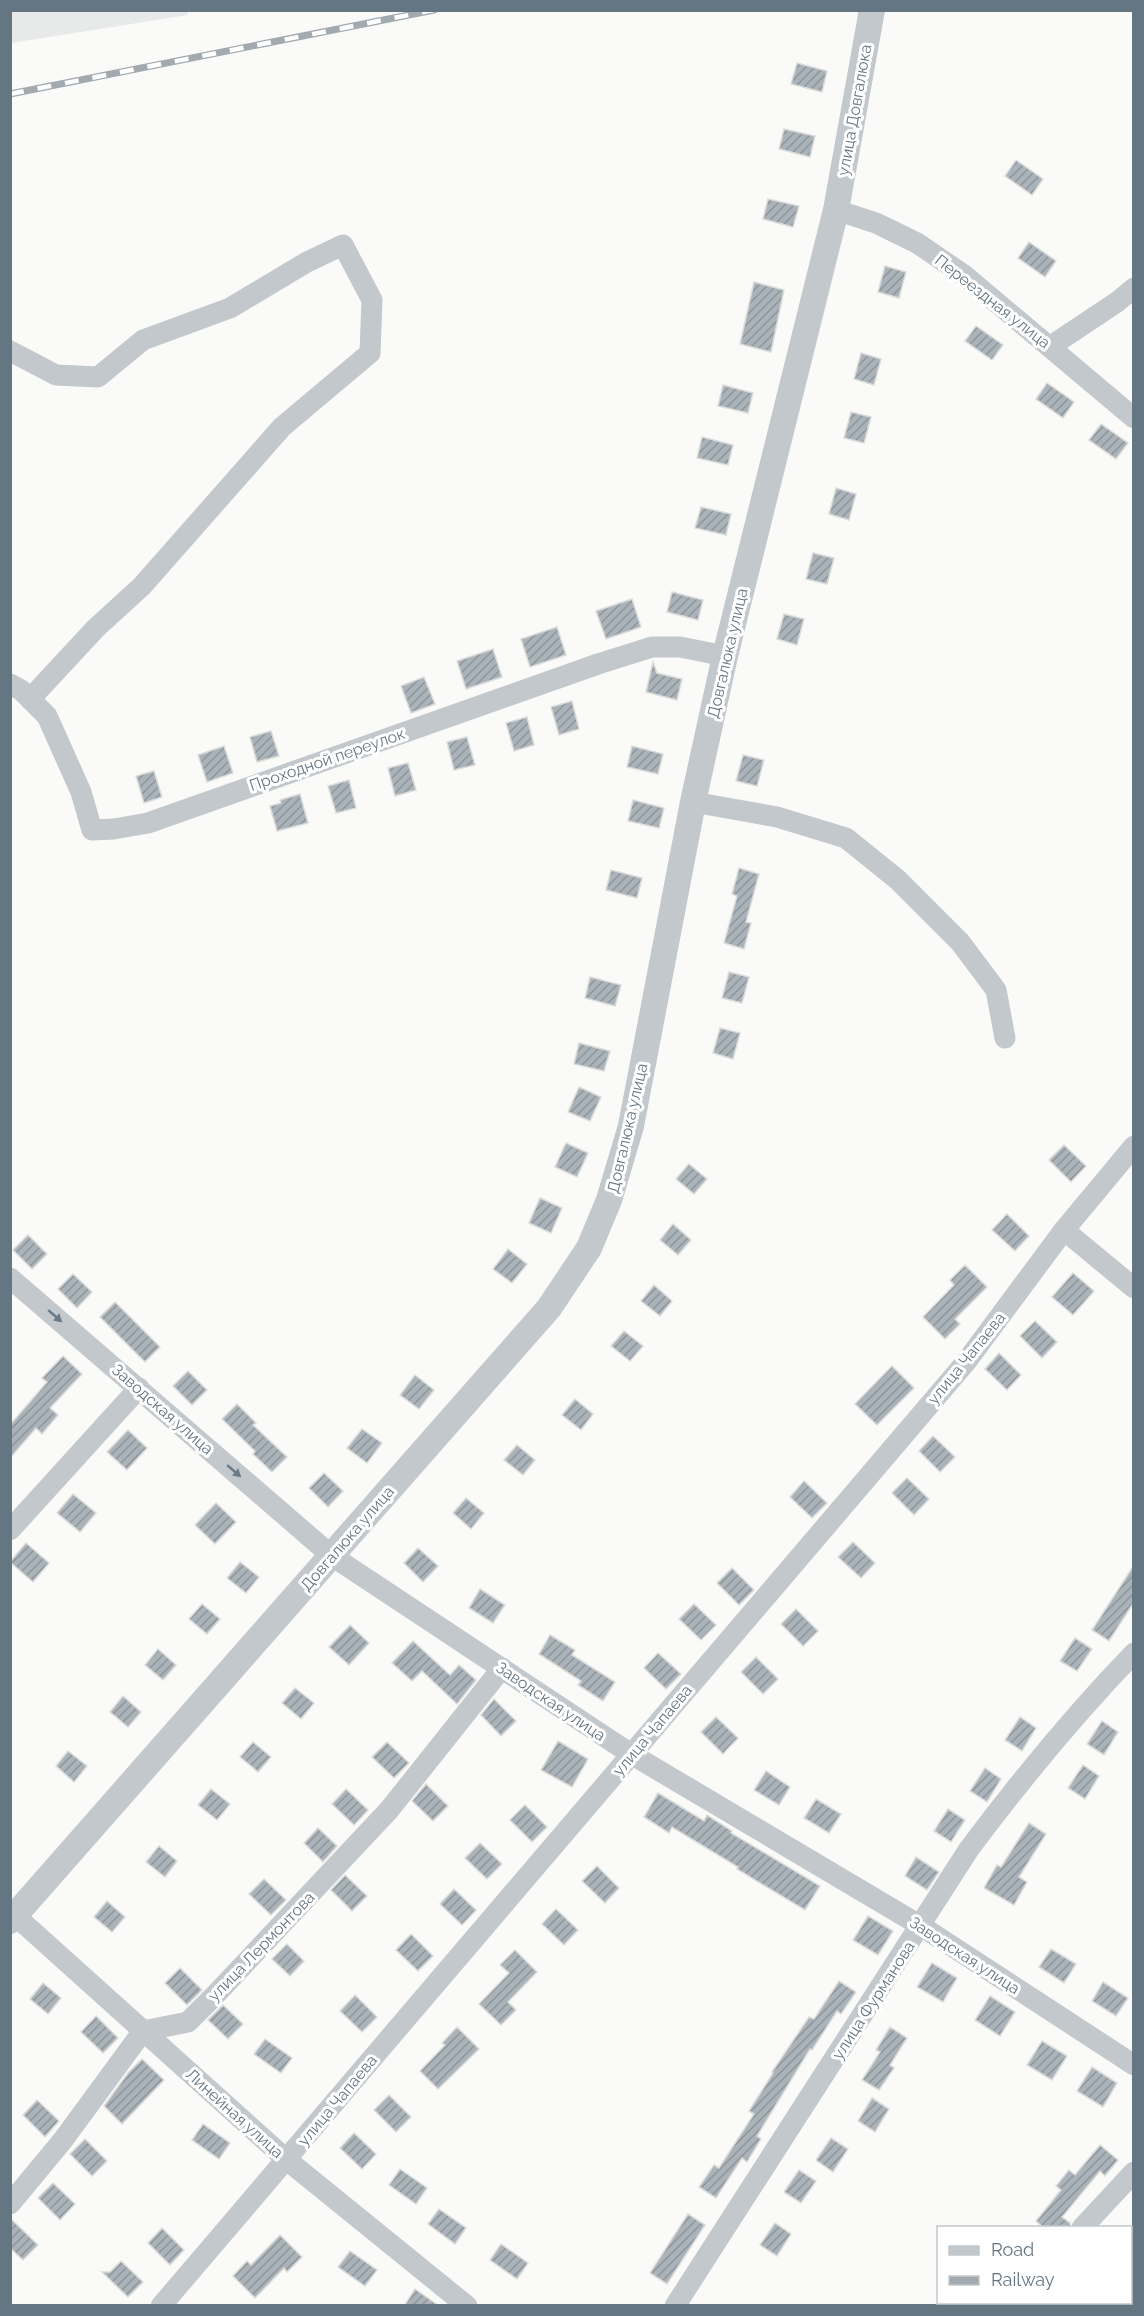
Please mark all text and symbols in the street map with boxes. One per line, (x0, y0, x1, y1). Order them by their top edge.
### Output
street label: улица Довгалюка (834, 43, 875, 177)
street label: Переездная улица (931, 250, 1054, 352)
street label: Довгалюка улица (703, 586, 752, 720)
street label: Проходной переулок (247, 724, 407, 795)
street label: Довгалюка улица (603, 1061, 652, 1195)
street label: улица Чапаева (923, 1308, 1009, 1408)
one-way arrow (47, 1309, 62, 1322)
street label: Заводская улица (108, 1360, 217, 1458)
one-way arrow (226, 1464, 241, 1477)
street label: Довгалюка улица (297, 1482, 398, 1595)
street label: Заводская улица (492, 1658, 609, 1745)
street label: улица Чапаева (609, 1681, 696, 1780)
street label: улица Лермонтова (204, 1888, 318, 2005)
street label: Заводская улица (906, 1913, 1023, 1998)
street label: улица Фурманова (828, 1938, 919, 2063)
street label: улица Чапаева (294, 2051, 381, 2150)
street label: Линейная улица (182, 2065, 287, 2162)
legend (937, 2226, 1132, 2304)
text: Road (991, 2239, 1034, 2260)
text: Railway (991, 2269, 1055, 2290)

